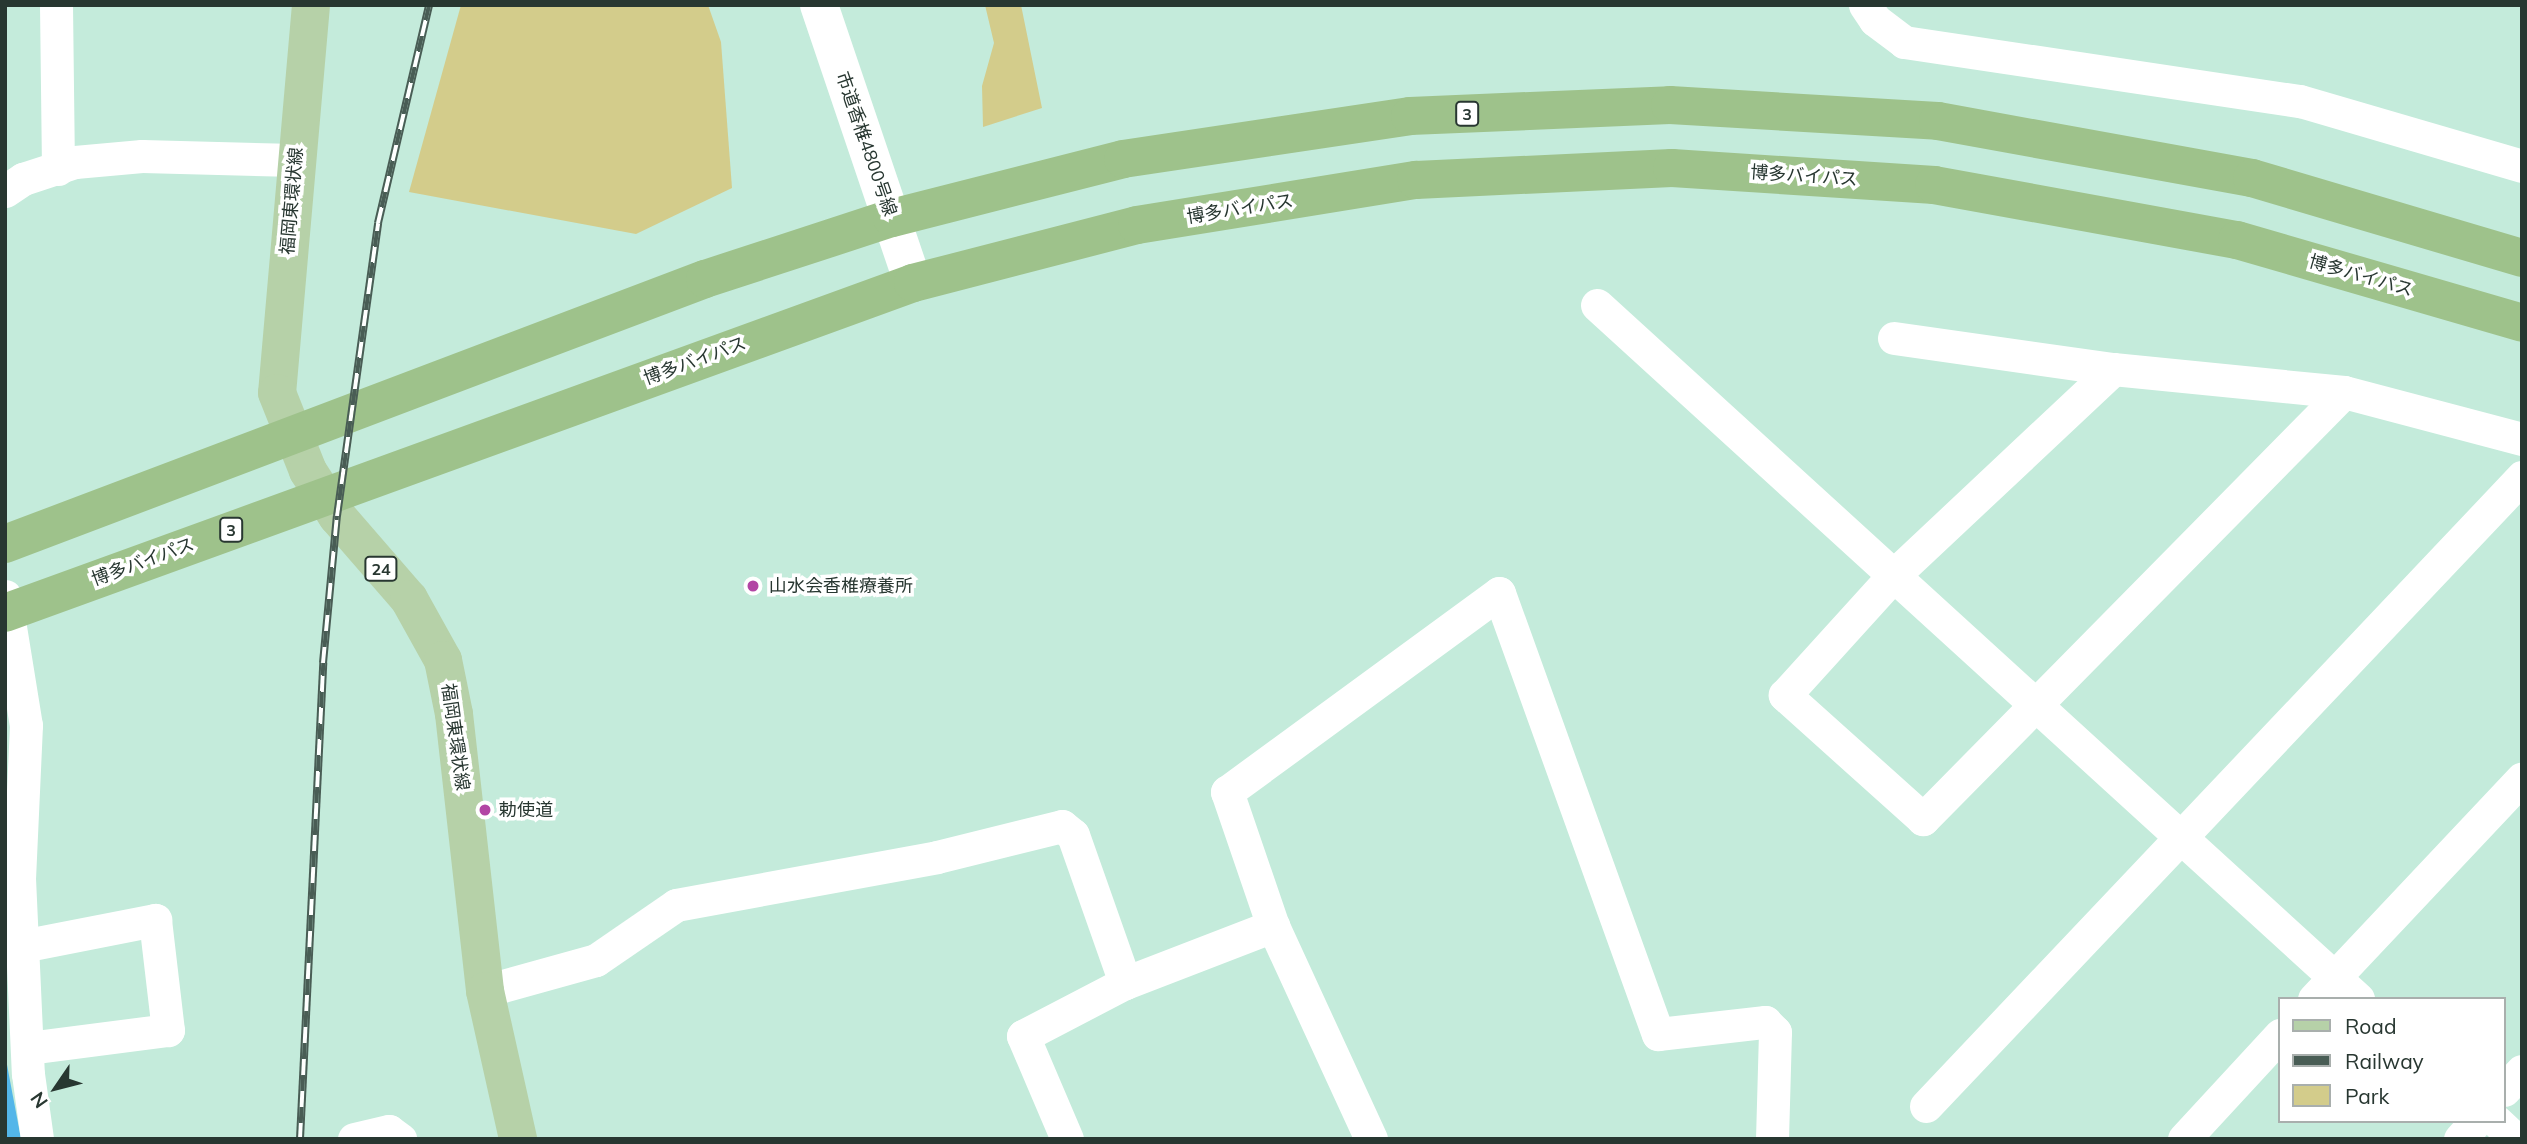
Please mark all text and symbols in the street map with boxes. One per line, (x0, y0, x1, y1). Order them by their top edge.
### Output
street label: 市道香椎4800号線 (831, 69, 901, 219)
road number: 3 (1455, 102, 1479, 126)
street label: 福岡東環状線 (277, 146, 307, 256)
street label: 博多バイパス (1749, 161, 1859, 191)
street label: 博多バイパス (1185, 190, 1295, 228)
street label: 博多バイパス (2306, 251, 2416, 301)
street label: 博多バイパス (641, 332, 749, 390)
road number: 3 (219, 517, 243, 542)
street label: 博多バイパス (89, 533, 197, 591)
road number: 24 (364, 556, 398, 582)
place label: 山水会香椎療養所 (769, 575, 913, 597)
marker: 山水会香椎療養所 (743, 576, 763, 596)
street label: 福岡東環状線 (437, 682, 473, 792)
place label: 勅使道 (499, 799, 553, 821)
marker: 勅使道 (477, 802, 493, 818)
legend (2278, 997, 2506, 1123)
text: Road (2345, 1013, 2396, 1039)
text: Railway (2345, 1048, 2424, 1074)
north arrow (21, 1053, 91, 1123)
text: Park (2345, 1083, 2389, 1109)
text: N (25, 1087, 53, 1113)

